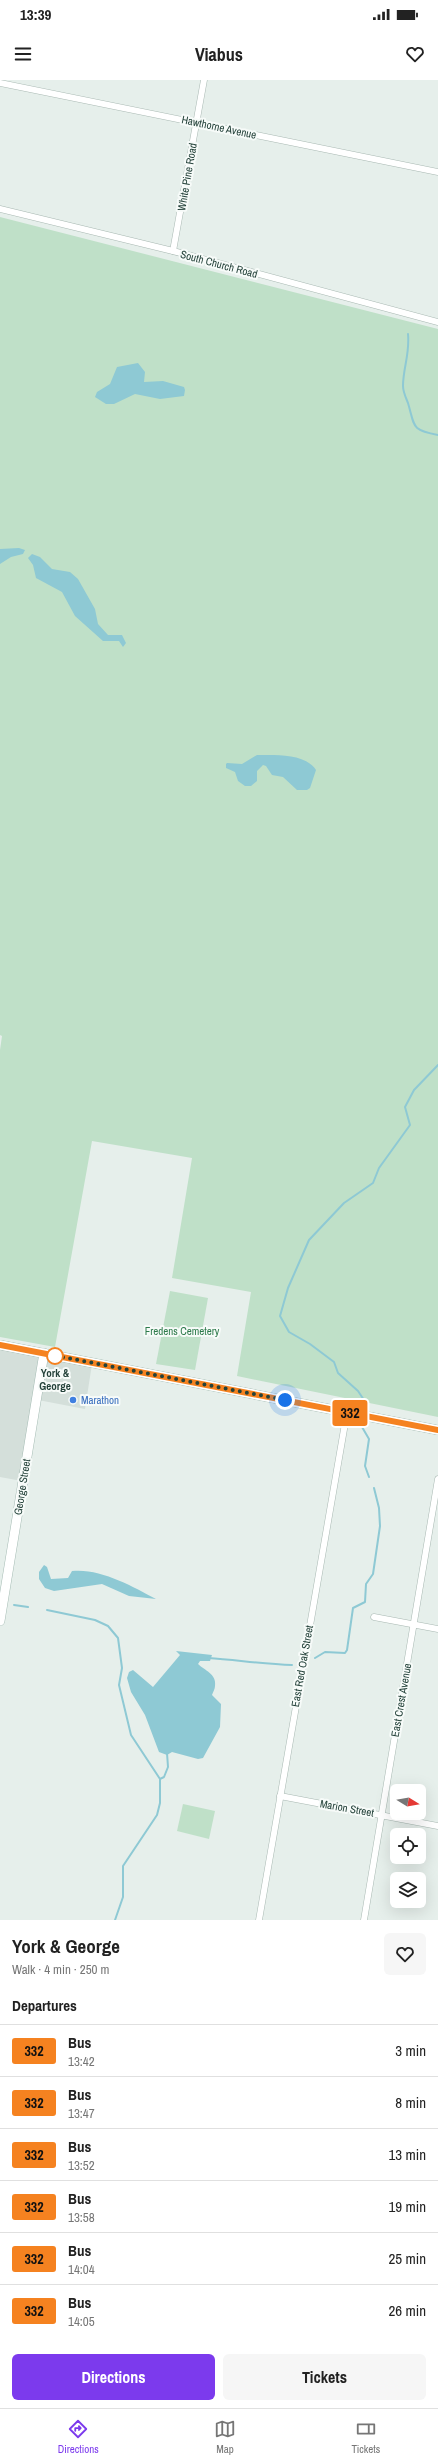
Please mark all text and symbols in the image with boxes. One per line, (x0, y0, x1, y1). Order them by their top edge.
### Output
text: 13:39 (20, 4, 51, 25)
text: Viabus (195, 42, 243, 67)
icon: menu (12, 43, 34, 65)
icon: heart (404, 43, 426, 65)
street label: Hawthorne Avenue (180, 112, 258, 142)
street label: White Pine Road (174, 142, 200, 212)
street label: South Church Road (179, 247, 259, 281)
park label: Fredens Cemetery (145, 1324, 220, 1338)
marker: York & George (46, 1347, 64, 1365)
place label: York & George (39, 1366, 71, 1393)
your location (275, 1390, 295, 1410)
place label: Marathon (81, 1393, 119, 1407)
marker: Marathon (68, 1395, 78, 1405)
line badge: 332 (327, 1400, 373, 1426)
text: 332 (340, 1404, 360, 1422)
street label: George Street (11, 1457, 33, 1516)
street label: East Red Oak Street (288, 1624, 316, 1708)
street label: East Crest Avenue (388, 1662, 414, 1738)
north arrow (390, 1784, 426, 1820)
map controls (390, 1784, 426, 1908)
street label: Marion Street (319, 1796, 376, 1820)
button: locate (390, 1828, 426, 1864)
button: layers (390, 1872, 426, 1908)
text: York & George (12, 1933, 120, 1959)
button: heart (384, 1933, 426, 1975)
text: Walk · 4 min · 250 m (12, 1961, 109, 1978)
text: Departures (12, 1995, 77, 2016)
text: Bus (68, 2032, 91, 2053)
text: 3 min (395, 2040, 426, 2061)
text: 332 (24, 2042, 44, 2060)
text: 13:42 (68, 2053, 95, 2070)
text: Bus (68, 2084, 91, 2105)
text: 8 min (395, 2092, 426, 2113)
text: 332 (24, 2094, 44, 2112)
text: 13:47 (68, 2105, 95, 2122)
text: Bus (68, 2136, 91, 2157)
text: 13 min (388, 2144, 426, 2165)
text: 332 (24, 2146, 44, 2164)
text: 13:52 (68, 2157, 95, 2174)
text: Bus (68, 2188, 91, 2209)
text: 19 min (388, 2196, 426, 2217)
text: 332 (24, 2198, 44, 2216)
text: 13:58 (68, 2209, 95, 2226)
text: Bus (68, 2240, 91, 2261)
text: 25 min (388, 2248, 426, 2269)
text: 332 (24, 2250, 44, 2268)
text: 14:04 (68, 2261, 95, 2278)
text: Bus (68, 2292, 91, 2313)
text: 26 min (388, 2300, 426, 2321)
text: 332 (24, 2302, 44, 2320)
text: 14:05 (68, 2313, 95, 2330)
button: Directions (12, 2354, 215, 2400)
button: Tickets (223, 2354, 426, 2400)
tab: Directions (58, 2418, 99, 2456)
tab: Map (214, 2418, 236, 2456)
tab: Tickets (351, 2418, 380, 2456)

